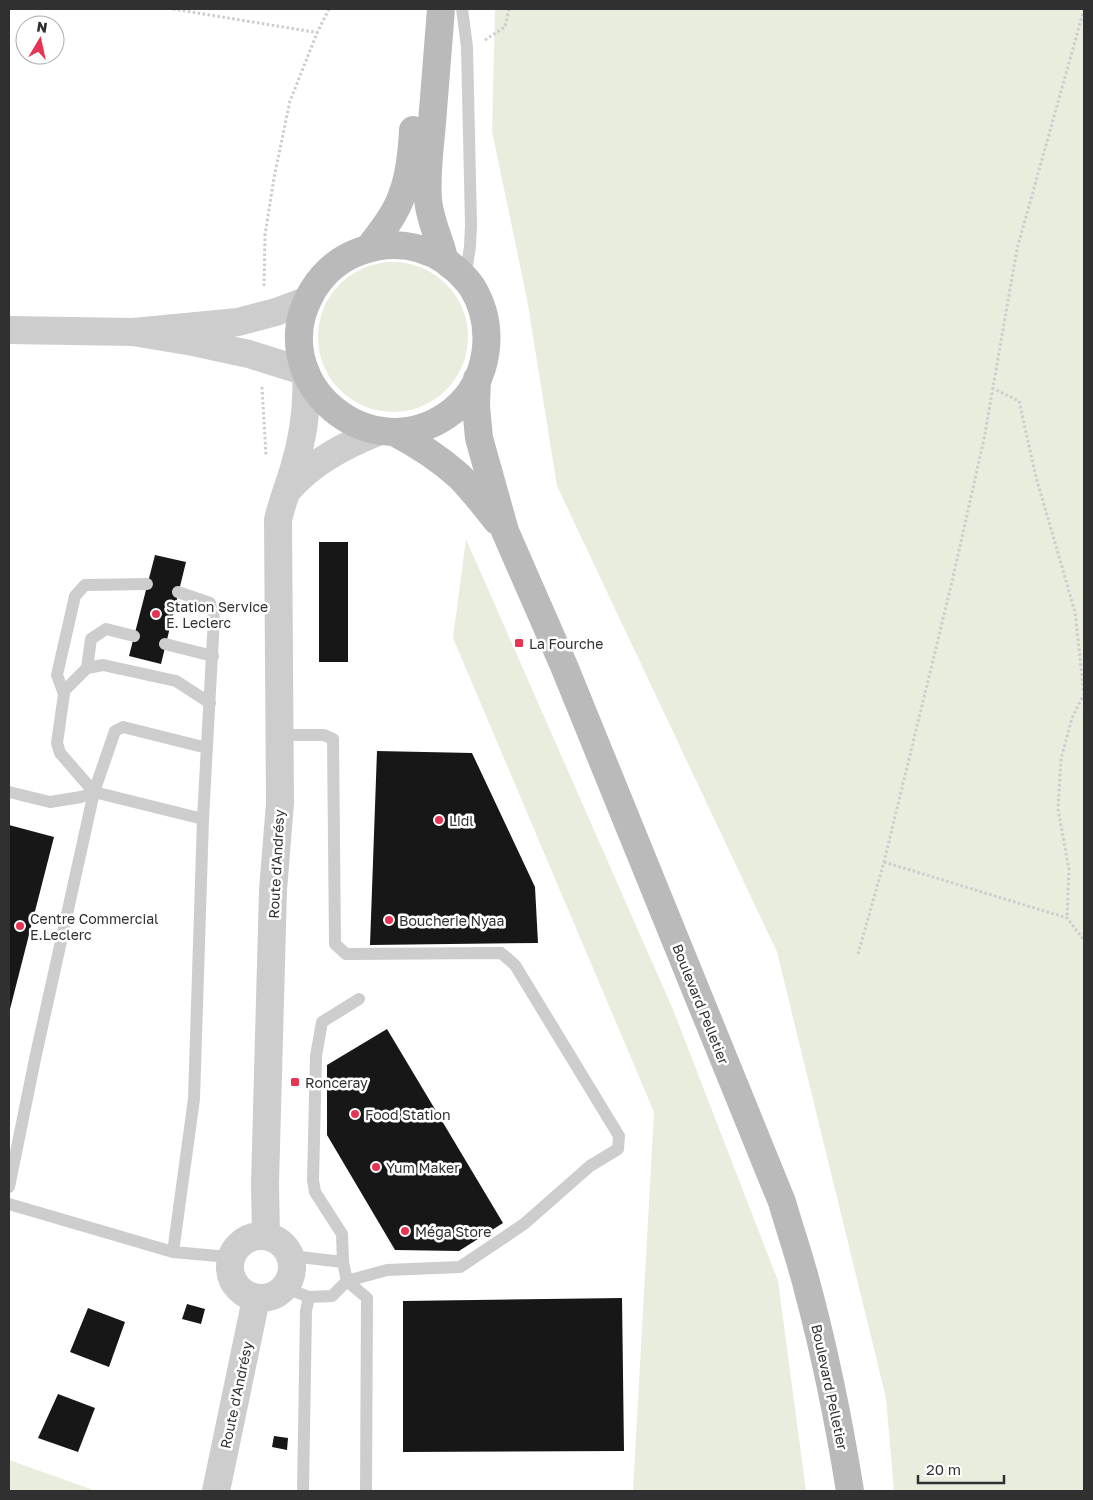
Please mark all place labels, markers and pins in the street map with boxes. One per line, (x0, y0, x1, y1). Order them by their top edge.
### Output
place label: Station Service E. Leclerc (166, 598, 268, 631)
marker: Station Service E. Leclerc (150, 608, 162, 620)
place label: La Fourche (529, 635, 603, 652)
marker: La Fourche (513, 637, 525, 649)
place label: Lidl (449, 812, 474, 829)
marker: Lidl (433, 814, 445, 826)
place label: Centre Commercial E.Leclerc (30, 910, 159, 943)
place label: Boucherie Nyaa (399, 912, 504, 929)
marker: Boucherie Nyaa (383, 914, 395, 926)
marker: Centre Commercial E.Leclerc (14, 920, 26, 932)
place label: Ronceray (305, 1074, 368, 1091)
marker: Ronceray (289, 1076, 301, 1088)
place label: Food Station (365, 1106, 451, 1123)
marker: Food Station (349, 1108, 361, 1120)
place label: Yum Maker (386, 1159, 460, 1176)
marker: Yum Maker (370, 1161, 382, 1173)
place label: Méga Store (415, 1223, 491, 1240)
marker: Méga Store (399, 1225, 411, 1237)

